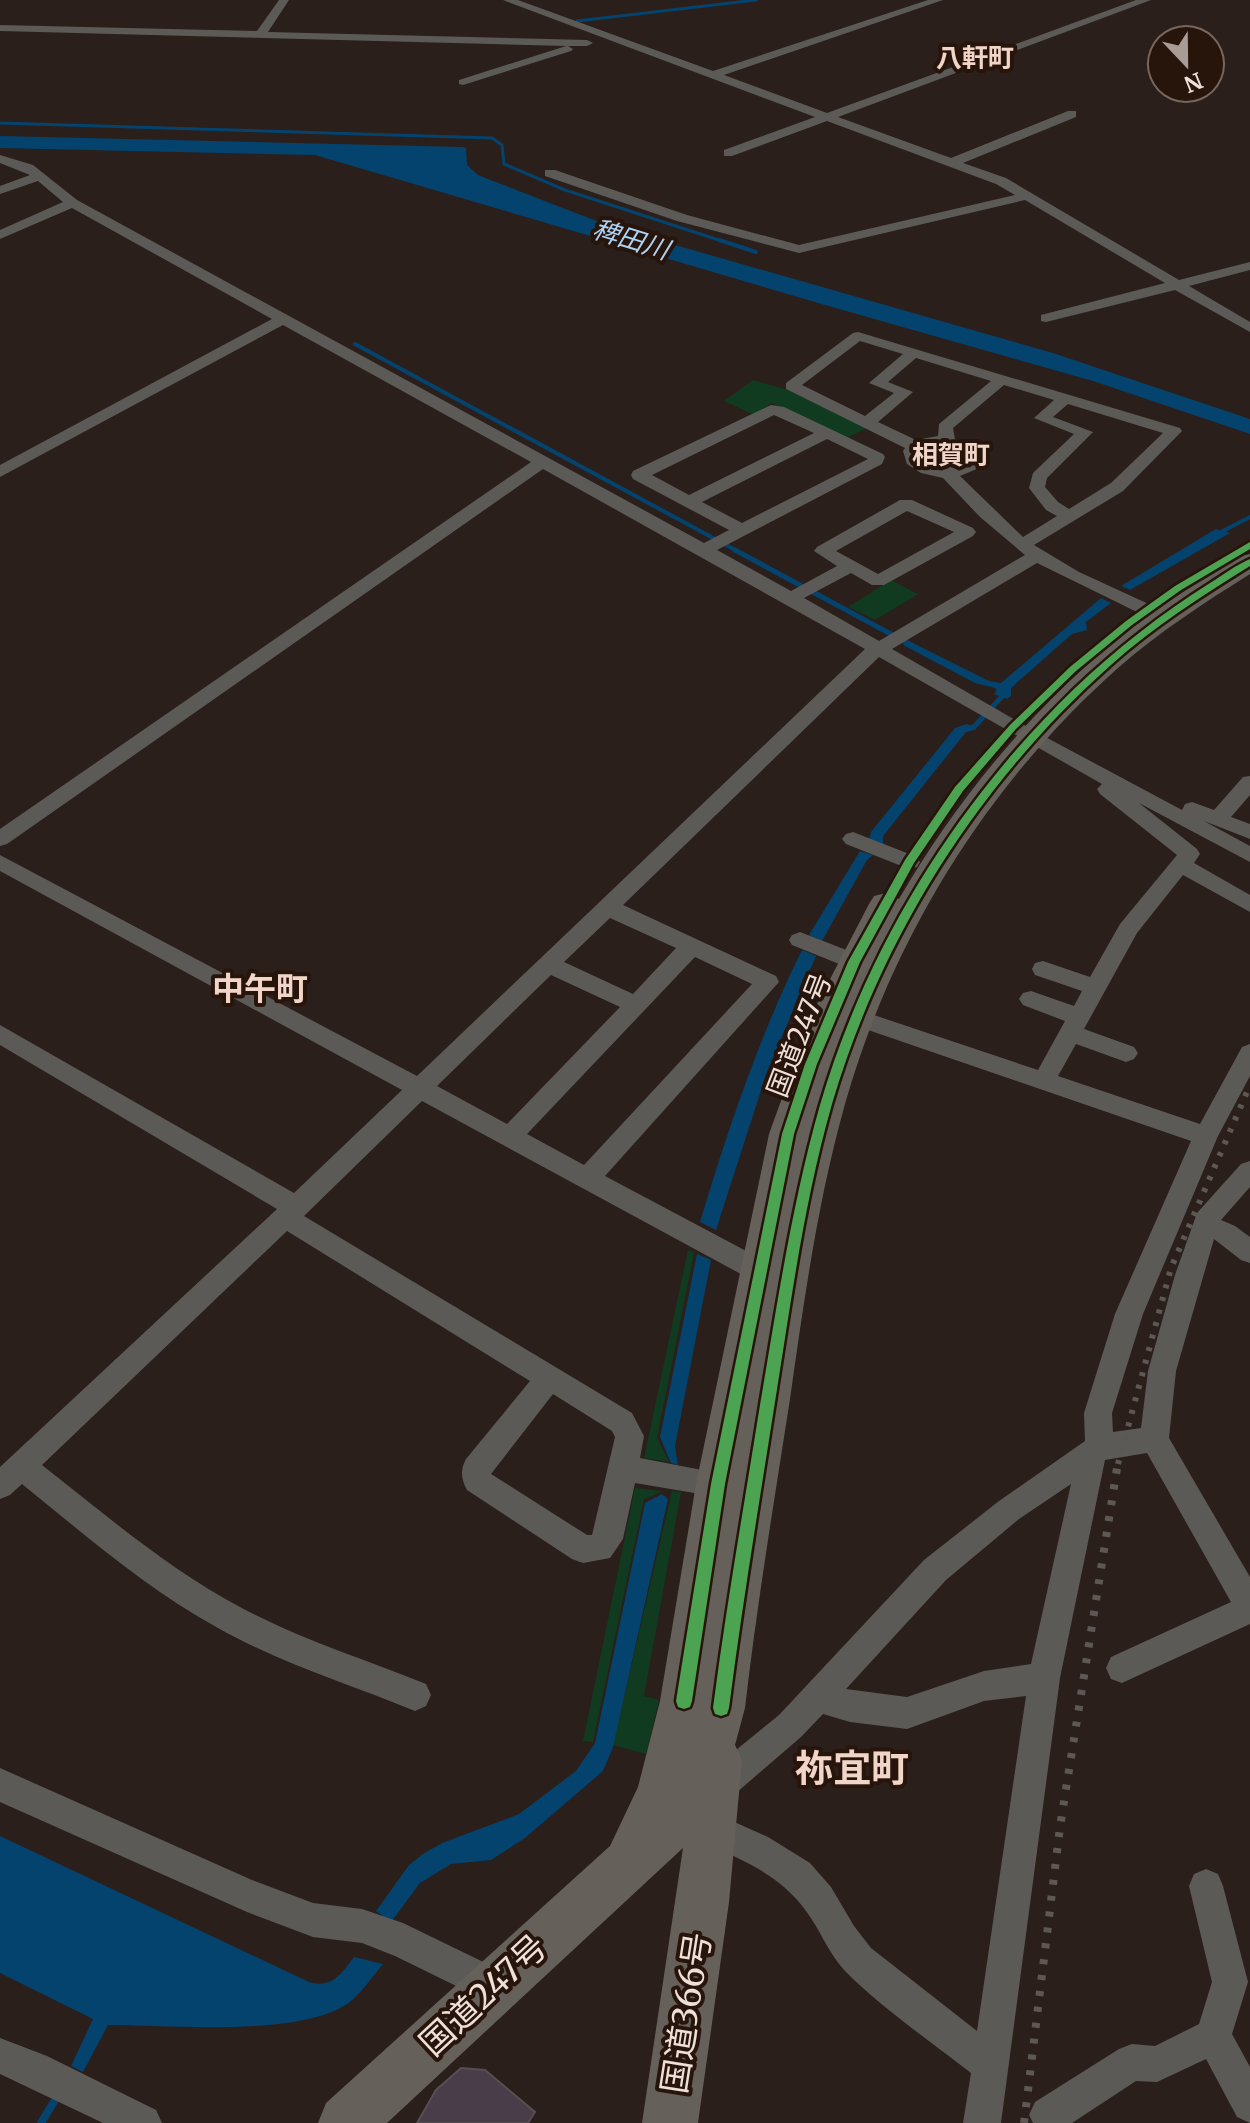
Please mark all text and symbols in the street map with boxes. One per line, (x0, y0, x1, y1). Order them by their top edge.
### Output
north arrow (1146, 24, 1226, 104)
district label: 八軒町 (936, 41, 1014, 74)
text: N (1180, 66, 1207, 99)
water label: 稗田川 (589, 212, 676, 267)
district label: 相賀町 (912, 438, 990, 471)
street label: 国道247号 (759, 968, 839, 1102)
district label: 中午町 (212, 969, 308, 1009)
district label: 祢宜町 (795, 1745, 909, 1792)
street label: 国道247号 (411, 1926, 555, 2064)
street label: 国道366号 (653, 1930, 719, 2096)

